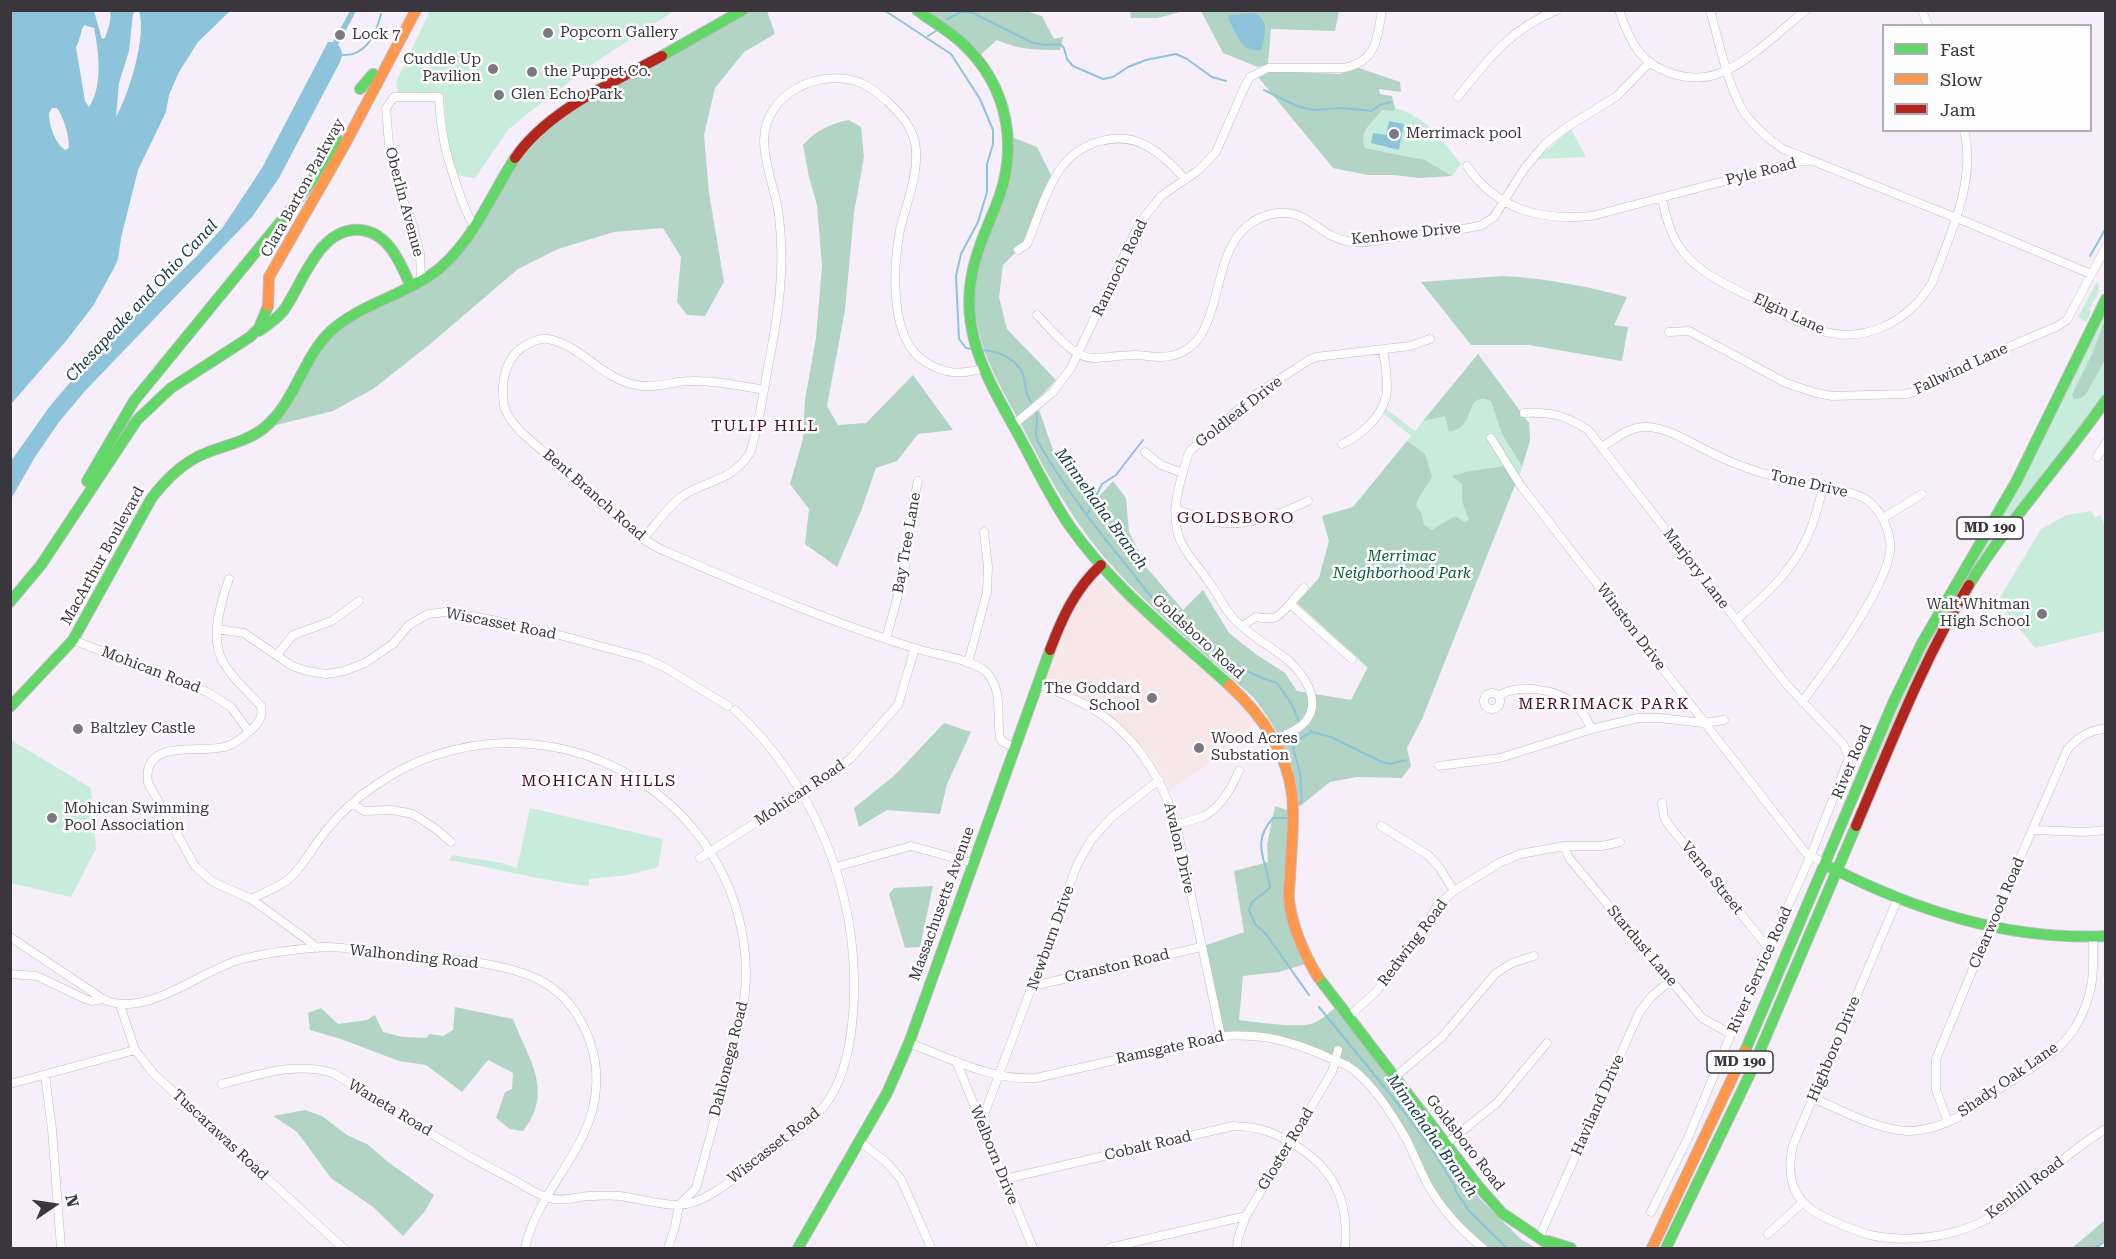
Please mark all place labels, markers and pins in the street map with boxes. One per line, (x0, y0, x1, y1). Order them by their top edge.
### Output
place label: Popcorn Gallery (560, 24, 678, 42)
place label: Lock 7 (352, 26, 401, 44)
marker: Popcorn Gallery (541, 26, 555, 40)
marker: Lock 7 (333, 28, 347, 42)
place label: Cuddle Up Pavilion (403, 51, 481, 86)
marker: Cuddle Up Pavilion (486, 62, 500, 76)
place label: the Puppet Co. (544, 63, 651, 81)
marker: the Puppet Co. (525, 65, 539, 79)
place label: Glen Echo Park (511, 86, 623, 104)
marker: Glen Echo Park (492, 88, 506, 102)
place label: Merrimack pool (1406, 125, 1522, 143)
marker: Merrimack pool (1387, 127, 1401, 141)
place label: Walt Whitman High School (1926, 596, 2030, 631)
marker: Walt Whitman High School (2035, 607, 2049, 621)
place label: The Goddard School (1044, 680, 1140, 715)
marker: The Goddard School (1145, 691, 1159, 705)
place label: Baltzley Castle (90, 720, 195, 738)
marker: Baltzley Castle (71, 722, 85, 736)
place label: Wood Acres Substation (1211, 730, 1298, 765)
marker: Wood Acres Substation (1192, 741, 1206, 755)
place label: Mohican Swimming Pool Association (64, 800, 209, 835)
marker: Mohican Swimming Pool Association (45, 811, 59, 825)

